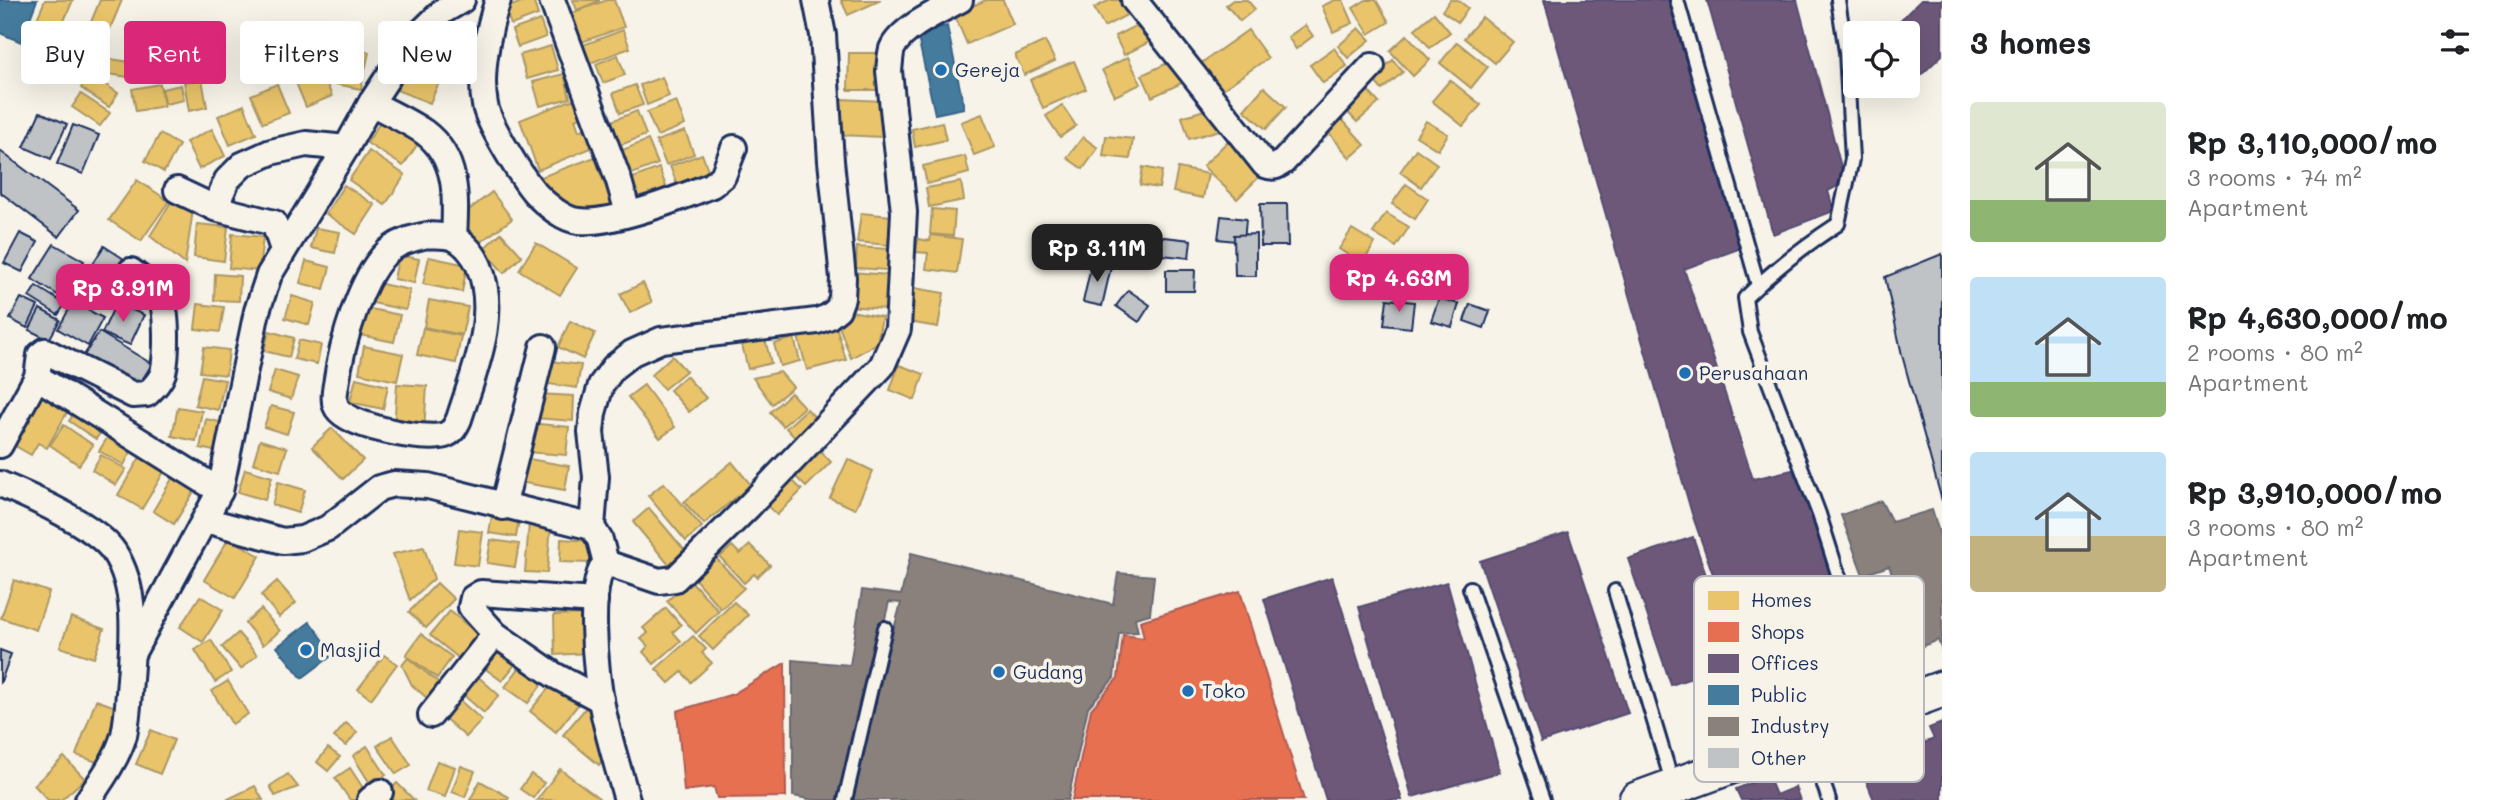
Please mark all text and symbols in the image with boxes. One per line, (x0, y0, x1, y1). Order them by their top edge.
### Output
chip: Buy (21, 21, 110, 84)
chip: Rent (124, 21, 226, 84)
chip: Filters (240, 21, 364, 84)
chip: New (378, 21, 477, 84)
map controls (1843, 21, 1920, 98)
button: locate (1843, 21, 1920, 98)
text: 3 homes (1970, 22, 2091, 62)
icon: filters (2436, 23, 2474, 61)
place label: Gereja (955, 57, 1020, 82)
marker: Gereja (933, 62, 949, 78)
text: Rp 3,110,000/mo (2187, 122, 2437, 162)
icon: home (2026, 130, 2110, 214)
text: 3 rooms · 74 m² (2187, 162, 2362, 192)
text: Apartment (2187, 192, 2309, 222)
pin: Rp 3.11M (1025, 224, 1169, 284)
text: Rp 3.11M (1048, 232, 1146, 262)
pin: Rp 4.63M (1327, 254, 1471, 314)
text: Rp 4.63M (1346, 262, 1452, 292)
pin: Rp 3.91M (51, 264, 195, 324)
text: Rp 3.91M (72, 272, 174, 302)
text: Rp 4,630,000/mo (2187, 297, 2448, 337)
icon: home (2026, 305, 2110, 389)
text: 2 rooms · 80 m² (2187, 337, 2363, 367)
place label: Perusahaan (1699, 360, 1808, 385)
marker: Perusahaan (1677, 365, 1693, 381)
text: Apartment (2187, 367, 2309, 397)
text: Rp 3,910,000/mo (2187, 472, 2442, 512)
icon: home (2026, 480, 2110, 564)
text: 3 rooms · 80 m² (2187, 512, 2363, 542)
text: Apartment (2187, 542, 2309, 572)
legend (1694, 576, 1924, 782)
text: Homes (1751, 587, 1812, 612)
text: Shops (1751, 619, 1805, 644)
place label: Masjid (320, 637, 380, 662)
marker: Masjid (298, 642, 314, 658)
text: Offices (1751, 650, 1819, 675)
place label: Gudang (1013, 659, 1083, 684)
marker: Gudang (991, 664, 1007, 680)
place label: Toko (1202, 678, 1245, 703)
text: Public (1751, 682, 1807, 707)
marker: Toko (1180, 683, 1196, 699)
text: Industry (1751, 713, 1829, 738)
text: Other (1751, 745, 1806, 770)

